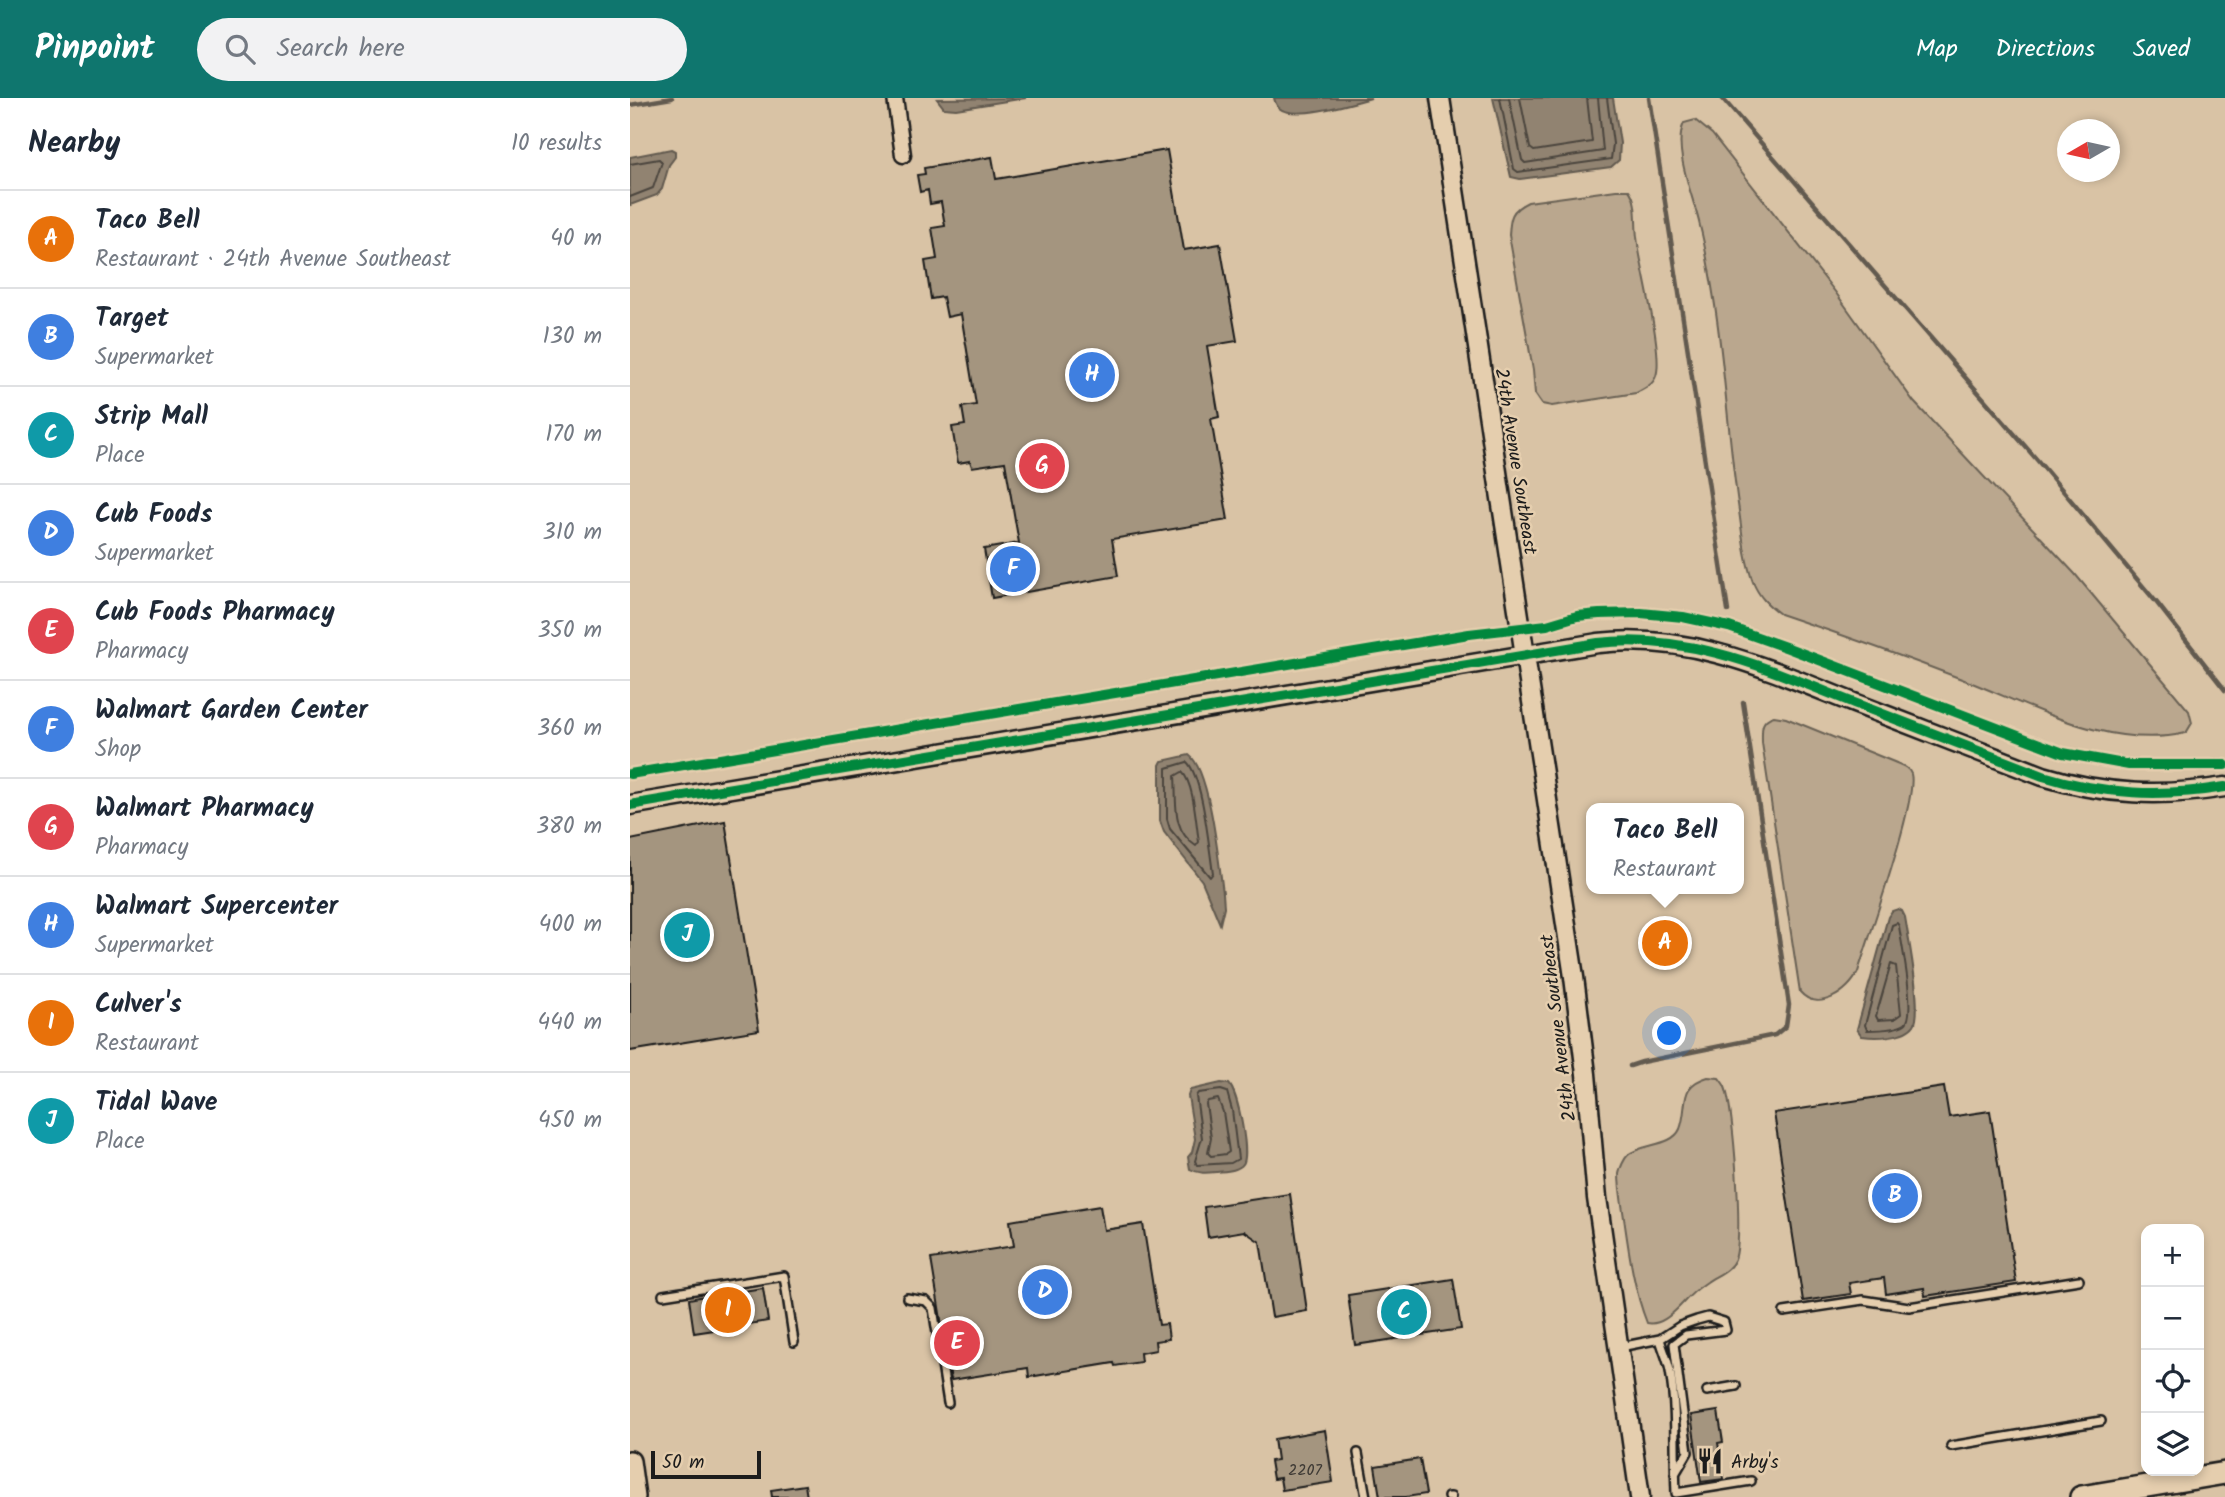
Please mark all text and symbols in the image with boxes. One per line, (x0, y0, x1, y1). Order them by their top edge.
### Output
search box (197, 18, 687, 81)
text: Pinpoint (35, 23, 155, 76)
text: Search here (277, 28, 405, 70)
icon: search (221, 30, 259, 68)
text: Map (1916, 30, 1958, 69)
text: Directions (1996, 30, 2095, 69)
text: Saved (2133, 30, 2190, 69)
north arrow (2057, 119, 2120, 182)
text: Nearby (28, 120, 120, 168)
text: 10 results (511, 126, 602, 162)
text: Taco Bell (95, 200, 200, 242)
text: A (44, 221, 58, 257)
text: 40 m (550, 221, 602, 257)
text: Restaurant · 24th Avenue Southeast (95, 242, 451, 278)
text: Target (95, 298, 169, 340)
text: B (44, 319, 58, 355)
text: 130 m (543, 319, 602, 355)
text: Supermarket (95, 340, 214, 376)
pin: H (1069, 349, 1115, 401)
street label: 24th Avenue Southeast (1485, 366, 1545, 557)
text: Strip Mall (95, 396, 208, 438)
text: C (44, 417, 58, 453)
text: 170 m (545, 417, 602, 453)
text: Place (95, 438, 145, 474)
pin: G (1019, 440, 1065, 492)
text: Cub Foods (95, 494, 212, 536)
text: D (43, 515, 59, 551)
text: 310 m (543, 515, 602, 551)
text: Supermarket (95, 536, 214, 572)
pin: F (990, 543, 1036, 595)
text: Cub Foods Pharmacy (95, 592, 335, 634)
text: E (45, 613, 57, 649)
text: 350 m (537, 613, 602, 649)
text: Pharmacy (95, 634, 188, 670)
text: Walmart Garden Center (95, 690, 368, 732)
text: F (45, 711, 57, 747)
text: 360 m (537, 711, 602, 747)
text: Shop (95, 732, 141, 768)
text: Walmart Pharmacy (95, 788, 314, 830)
popup (1586, 803, 1744, 894)
text: G (44, 809, 58, 845)
text: 380 m (536, 809, 602, 845)
text: Taco Bell (1613, 810, 1717, 852)
text: Pharmacy (95, 830, 188, 866)
text: Restaurant (1613, 852, 1717, 888)
text: Walmart Supercenter (95, 886, 338, 928)
text: H (44, 907, 58, 943)
text: 400 m (539, 907, 602, 943)
pin: J (664, 909, 710, 961)
pin: A (1642, 917, 1688, 969)
text: Supermarket (95, 928, 214, 964)
street label: 24th Avenue Southeast (1533, 932, 1585, 1123)
text: Culver's (95, 984, 182, 1026)
text: I (47, 1005, 55, 1041)
text: 440 m (538, 1005, 602, 1041)
your location (1652, 1016, 1686, 1050)
text: Restaurant (95, 1026, 199, 1062)
text: Tidal Wave (95, 1082, 217, 1124)
text: J (45, 1103, 57, 1139)
text: 450 m (538, 1103, 602, 1139)
text: Place (95, 1124, 145, 1160)
pin: B (1872, 1170, 1918, 1222)
map controls (2141, 1224, 2204, 1476)
button: + (2141, 1224, 2204, 1287)
pin: D (1022, 1266, 1068, 1318)
pin: I (705, 1284, 751, 1336)
pin: C (1381, 1286, 1427, 1338)
button: − (2141, 1287, 2204, 1350)
pin: E (934, 1317, 980, 1369)
button: locate (2141, 1350, 2204, 1413)
button: layers (2141, 1413, 2204, 1476)
restaurant icon: Arby's (1695, 1446, 1725, 1476)
scale bar (651, 1448, 761, 1480)
text: 50 m (662, 1448, 704, 1478)
place label: Arby's (1731, 1448, 1779, 1478)
house number: 2207 (1288, 1458, 1323, 1483)

